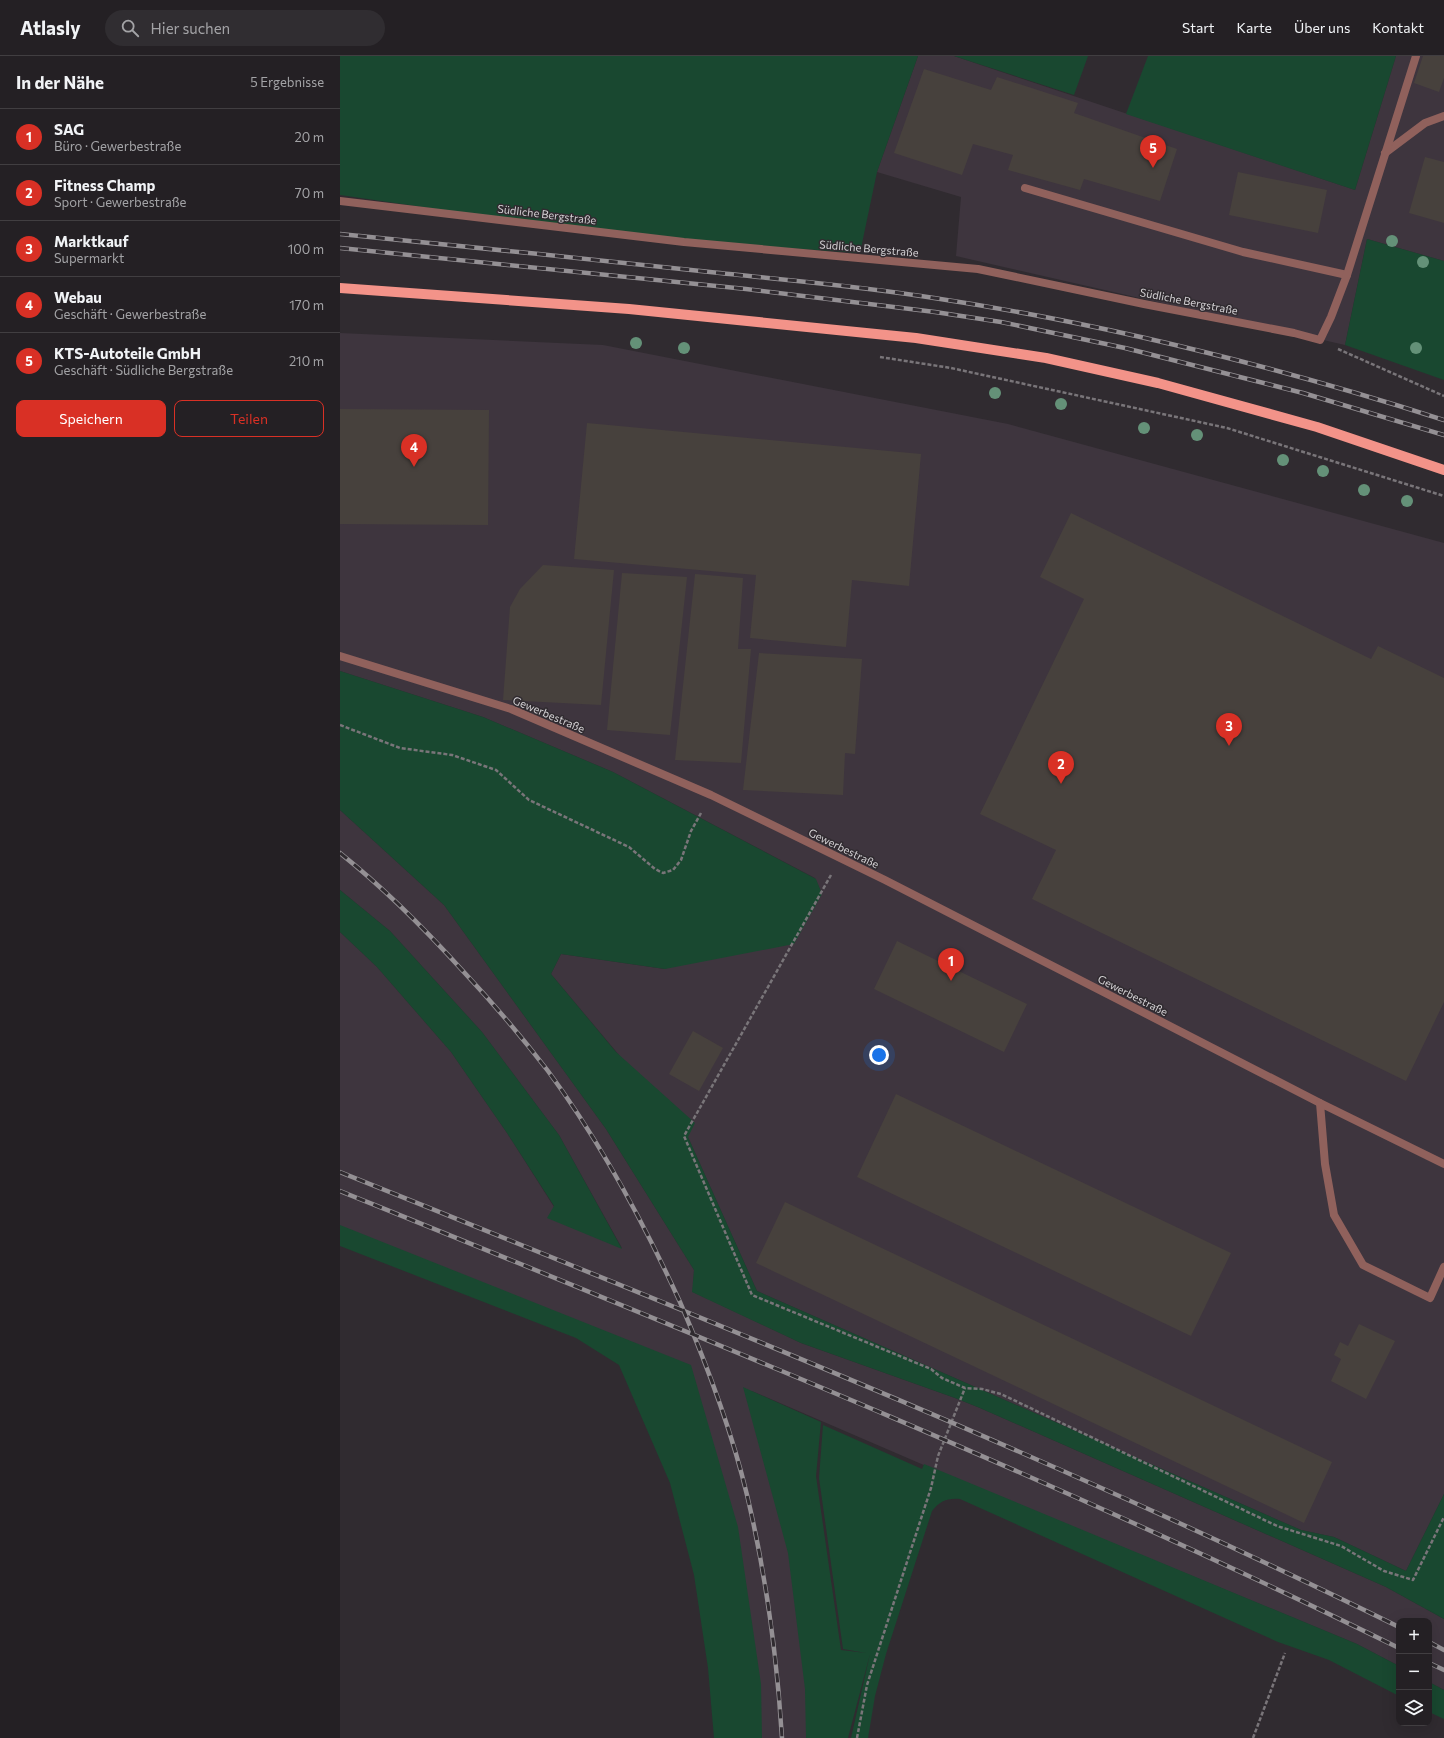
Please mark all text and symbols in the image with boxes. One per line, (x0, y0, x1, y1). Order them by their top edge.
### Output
search box (105, 10, 385, 46)
text: Atlasly (20, 16, 81, 39)
icon: search (119, 17, 141, 39)
text: Hier suchen (151, 19, 230, 37)
text: Start (1182, 19, 1215, 36)
text: Karte (1237, 19, 1272, 36)
text: Über uns (1294, 19, 1350, 36)
text: Kontakt (1372, 19, 1424, 36)
text: In der Nähe (16, 72, 104, 93)
text: 5 Ergebnisse (250, 74, 324, 90)
text: SAG (54, 120, 84, 138)
text: 1 (26, 129, 32, 145)
text: 20 m (295, 129, 324, 145)
pin: 5 (1140, 135, 1166, 168)
text: Büro · Gewerbestraße (54, 138, 181, 154)
text: Fitness Champ (54, 176, 155, 194)
text: 2 (25, 185, 33, 201)
text: 70 m (295, 185, 324, 201)
text: Sport · Gewerbestraße (54, 194, 186, 210)
street label: Südliche Bergstraße (497, 201, 597, 227)
text: Marktkauf (54, 232, 129, 250)
street label: Südliche Bergstraße (819, 237, 919, 259)
text: 3 (25, 241, 33, 257)
text: 100 m (288, 241, 324, 257)
text: Supermarkt (54, 250, 124, 266)
street label: Südliche Bergstraße (1139, 285, 1239, 317)
text: Webau (54, 288, 102, 306)
text: 4 (25, 297, 33, 313)
text: 170 m (289, 297, 324, 313)
text: Geschäft · Gewerbestraße (54, 306, 206, 322)
text: KTS-Autoteile GmbH (54, 344, 201, 362)
text: 5 (25, 353, 33, 369)
text: 210 m (289, 353, 324, 369)
text: Geschäft · Südliche Bergstraße (54, 362, 233, 378)
button: Speichern (16, 400, 166, 437)
button: Teilen (174, 400, 324, 437)
pin: 4 (401, 434, 427, 467)
street label: Gewerbestraße (511, 693, 587, 735)
pin: 3 (1216, 713, 1242, 746)
pin: 2 (1048, 751, 1074, 784)
street label: Gewerbestraße (807, 825, 882, 871)
pin: 1 (938, 948, 964, 981)
street label: Gewerbestraße (1096, 972, 1170, 1018)
your location (869, 1045, 889, 1065)
map controls (1396, 1618, 1432, 1726)
button: + (1396, 1618, 1432, 1654)
button: − (1396, 1654, 1432, 1690)
button: layers (1396, 1690, 1432, 1726)

